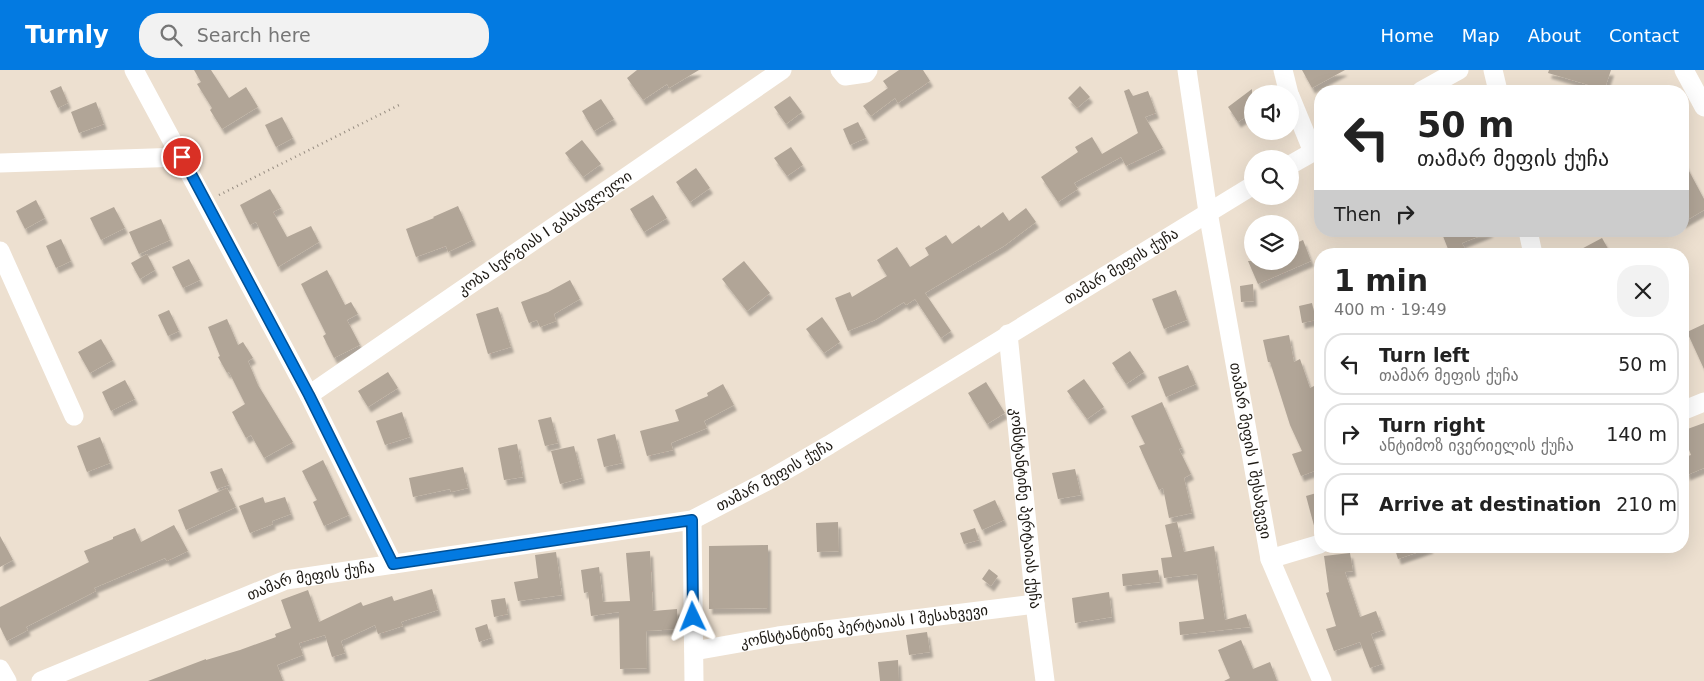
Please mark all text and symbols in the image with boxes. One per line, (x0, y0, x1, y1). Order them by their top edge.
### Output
search box (139, 13, 489, 58)
text: Turnly (25, 21, 109, 49)
icon: search (157, 21, 185, 49)
text: Search here (197, 24, 311, 46)
text: Home (1381, 25, 1434, 46)
text: Map (1462, 25, 1500, 46)
text: About (1528, 25, 1581, 46)
text: Contact (1609, 25, 1679, 46)
map controls (1244, 85, 1299, 270)
button: sound (1244, 85, 1299, 140)
icon: left (1334, 105, 1399, 170)
text: 50 m (1417, 105, 1514, 145)
pin (161, 136, 203, 178)
icon: arrive (168, 143, 196, 171)
text: თამარ მეფის ქუჩა (1417, 146, 1609, 171)
button: search (1244, 150, 1299, 205)
street label: კობა სერგიას I გასასვლელი (454, 167, 636, 299)
icon: right (1391, 200, 1419, 228)
text: Then (1334, 203, 1381, 225)
button: layers (1244, 215, 1299, 270)
street label: თამარ მეფის ქუჩა (1060, 224, 1182, 308)
text: 1 min (1334, 263, 1428, 298)
button: close (1617, 265, 1669, 317)
text: 400 m · 19:49 (1334, 300, 1447, 319)
text: Turn left (1379, 344, 1470, 366)
icon: left (1336, 350, 1364, 378)
text: 50 m (1618, 353, 1667, 375)
street label: თამარ მეფის I შესახვევი (1226, 361, 1275, 541)
text: თამარ მეფის ქუჩა (1379, 366, 1519, 385)
street label: კონსტანტინე პერტაიას ქუჩა (1006, 407, 1045, 610)
text: Turn right (1379, 414, 1485, 436)
icon: right (1336, 420, 1364, 448)
text: 140 m (1606, 423, 1667, 445)
street label: თამარ მეფის ქუჩა (713, 436, 836, 515)
text: ანტიმოზ ივერიელის ქუჩა (1379, 436, 1574, 455)
icon: arrive (1336, 490, 1364, 518)
text: Arrive at destination (1379, 493, 1601, 515)
text: 210 m (1616, 493, 1677, 515)
street label: თამარ მეფის ქუჩა (244, 558, 376, 604)
position arrow (666, 590, 718, 642)
street label: კონსტანტინე პერტაიას I შესახვევი (739, 601, 989, 652)

